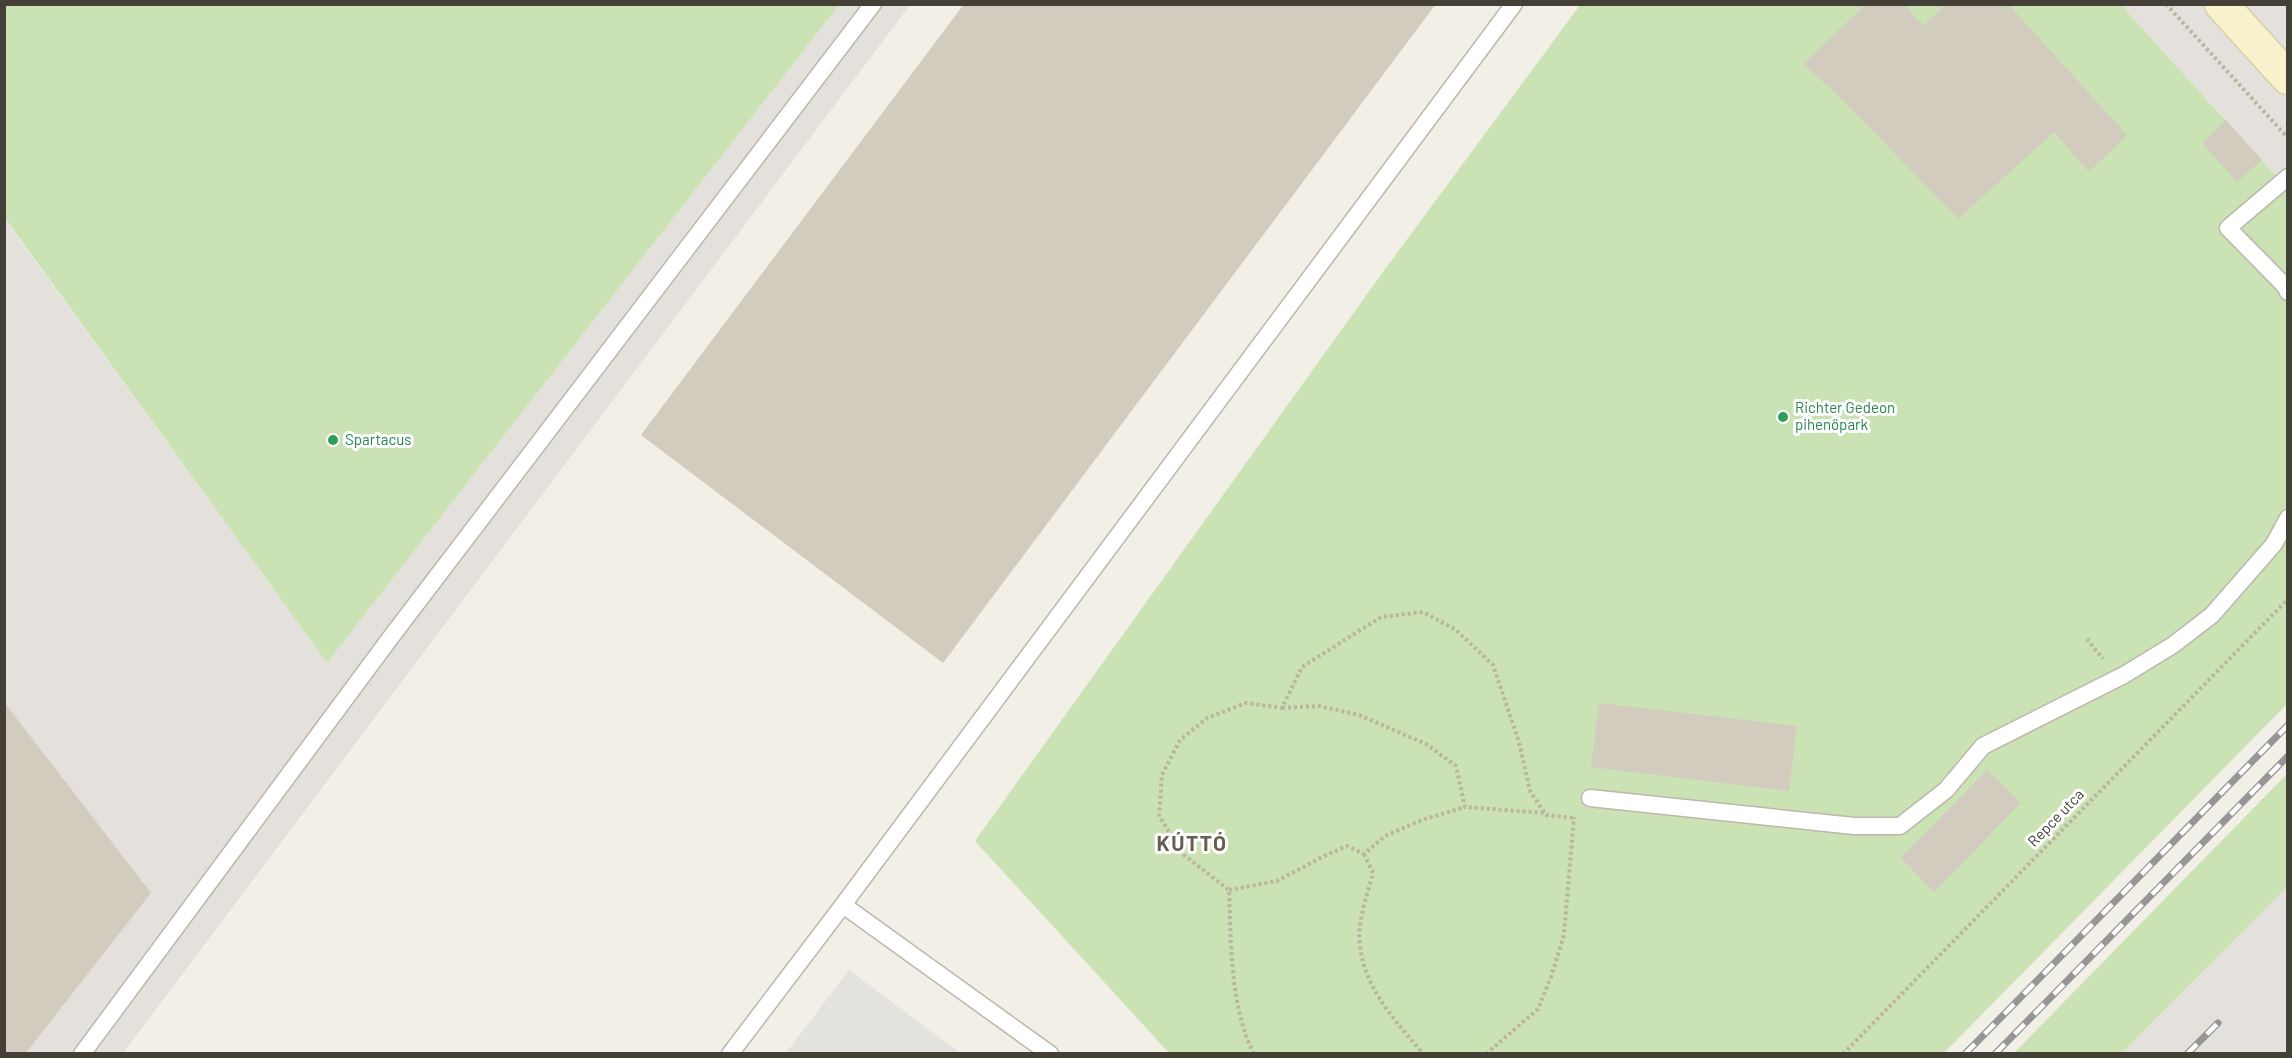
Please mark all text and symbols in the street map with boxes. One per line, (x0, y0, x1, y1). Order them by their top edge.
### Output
place label: Richter Gedeon pihenőpark (1795, 398, 1895, 433)
marker: Richter Gedeon pihenőpark (1776, 410, 1790, 424)
place label: Spartacus (345, 430, 412, 448)
marker: Spartacus (326, 433, 340, 447)
street label: Repce utca (2024, 785, 2087, 850)
district label: KÚTTÓ (1157, 830, 1227, 855)

